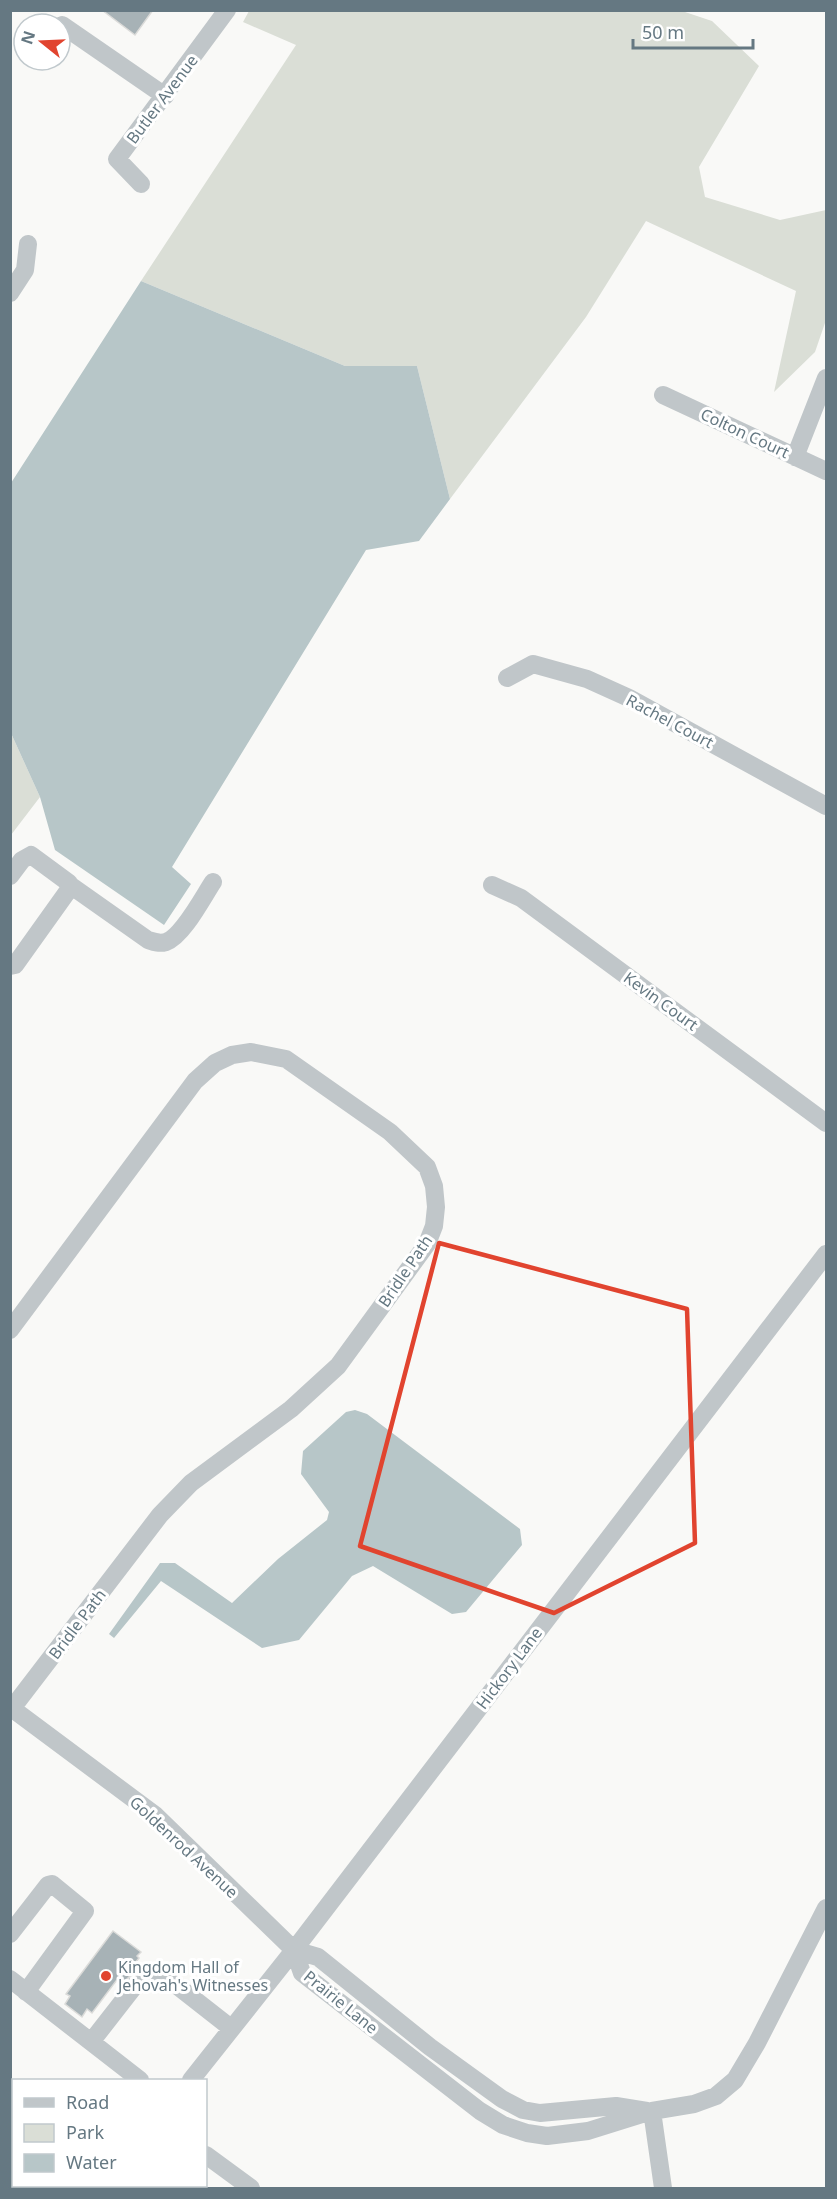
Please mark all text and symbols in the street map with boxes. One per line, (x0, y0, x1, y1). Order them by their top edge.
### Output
north arrow (12, 12, 72, 72)
scale bar (633, 12, 753, 50)
text: 50 m (642, 20, 684, 44)
text: N (15, 28, 40, 47)
street label: Butler Avenue (121, 50, 203, 148)
street label: Colton Court (697, 403, 793, 463)
street label: Rachel Court (623, 689, 718, 753)
street label: Kevin Court (619, 967, 703, 1036)
street label: Bridle Path (373, 1231, 437, 1311)
street label: Bridle Path (43, 1584, 111, 1664)
street label: Hickory Lane (471, 1623, 547, 1713)
street label: Goldenrod Avenue (125, 1791, 243, 1903)
place label: Kingdom Hall of Jehovah's Witnesses (116, 1956, 268, 1996)
street label: Prairie Lane (299, 1965, 383, 2039)
marker: Kingdom Hall of Jehovah's Witnesses (99, 1969, 113, 1983)
legend (12, 2079, 207, 2187)
text: Road (66, 2090, 109, 2114)
text: Park (66, 2120, 104, 2144)
text: Water (66, 2150, 117, 2174)

